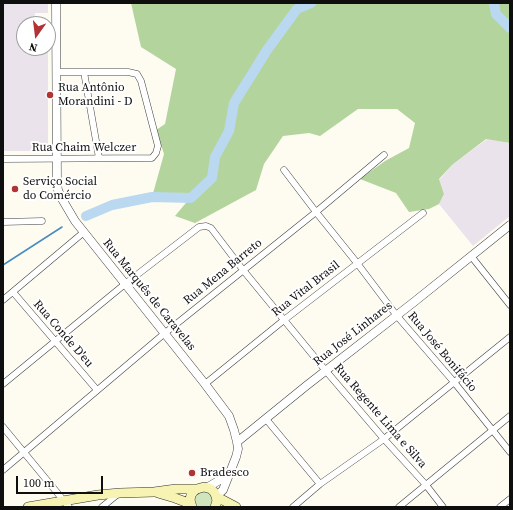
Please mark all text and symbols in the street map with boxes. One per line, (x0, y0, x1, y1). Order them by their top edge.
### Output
north arrow (16, 16, 56, 56)
text: N (28, 39, 39, 55)
place label: Rua Antônio Morandini - D (58, 81, 133, 109)
marker: Rua Antônio Morandini - D (45, 90, 55, 100)
street label: Rua Chaim Welczer (32, 141, 136, 155)
place label: Serviço Social do Comércio (23, 175, 97, 203)
marker: Serviço Social do Comércio (10, 184, 20, 194)
street label: Rua Marquês de Caravelas (99, 236, 199, 354)
street label: Rua Mena Barreto (181, 236, 265, 308)
street label: Rua Vital Brasil (269, 258, 343, 320)
street label: Rua Conde D'eu (30, 298, 96, 370)
street label: Rua José Linhares (311, 299, 395, 369)
street label: Rua José Bonifácio (404, 309, 480, 395)
street label: Rua Regente Lima e Silva (331, 361, 429, 471)
place label: Bradesco (200, 466, 249, 480)
scale bar (18, 468, 105, 494)
marker: Bradesco (187, 468, 197, 478)
text: 100 m (23, 475, 55, 491)

